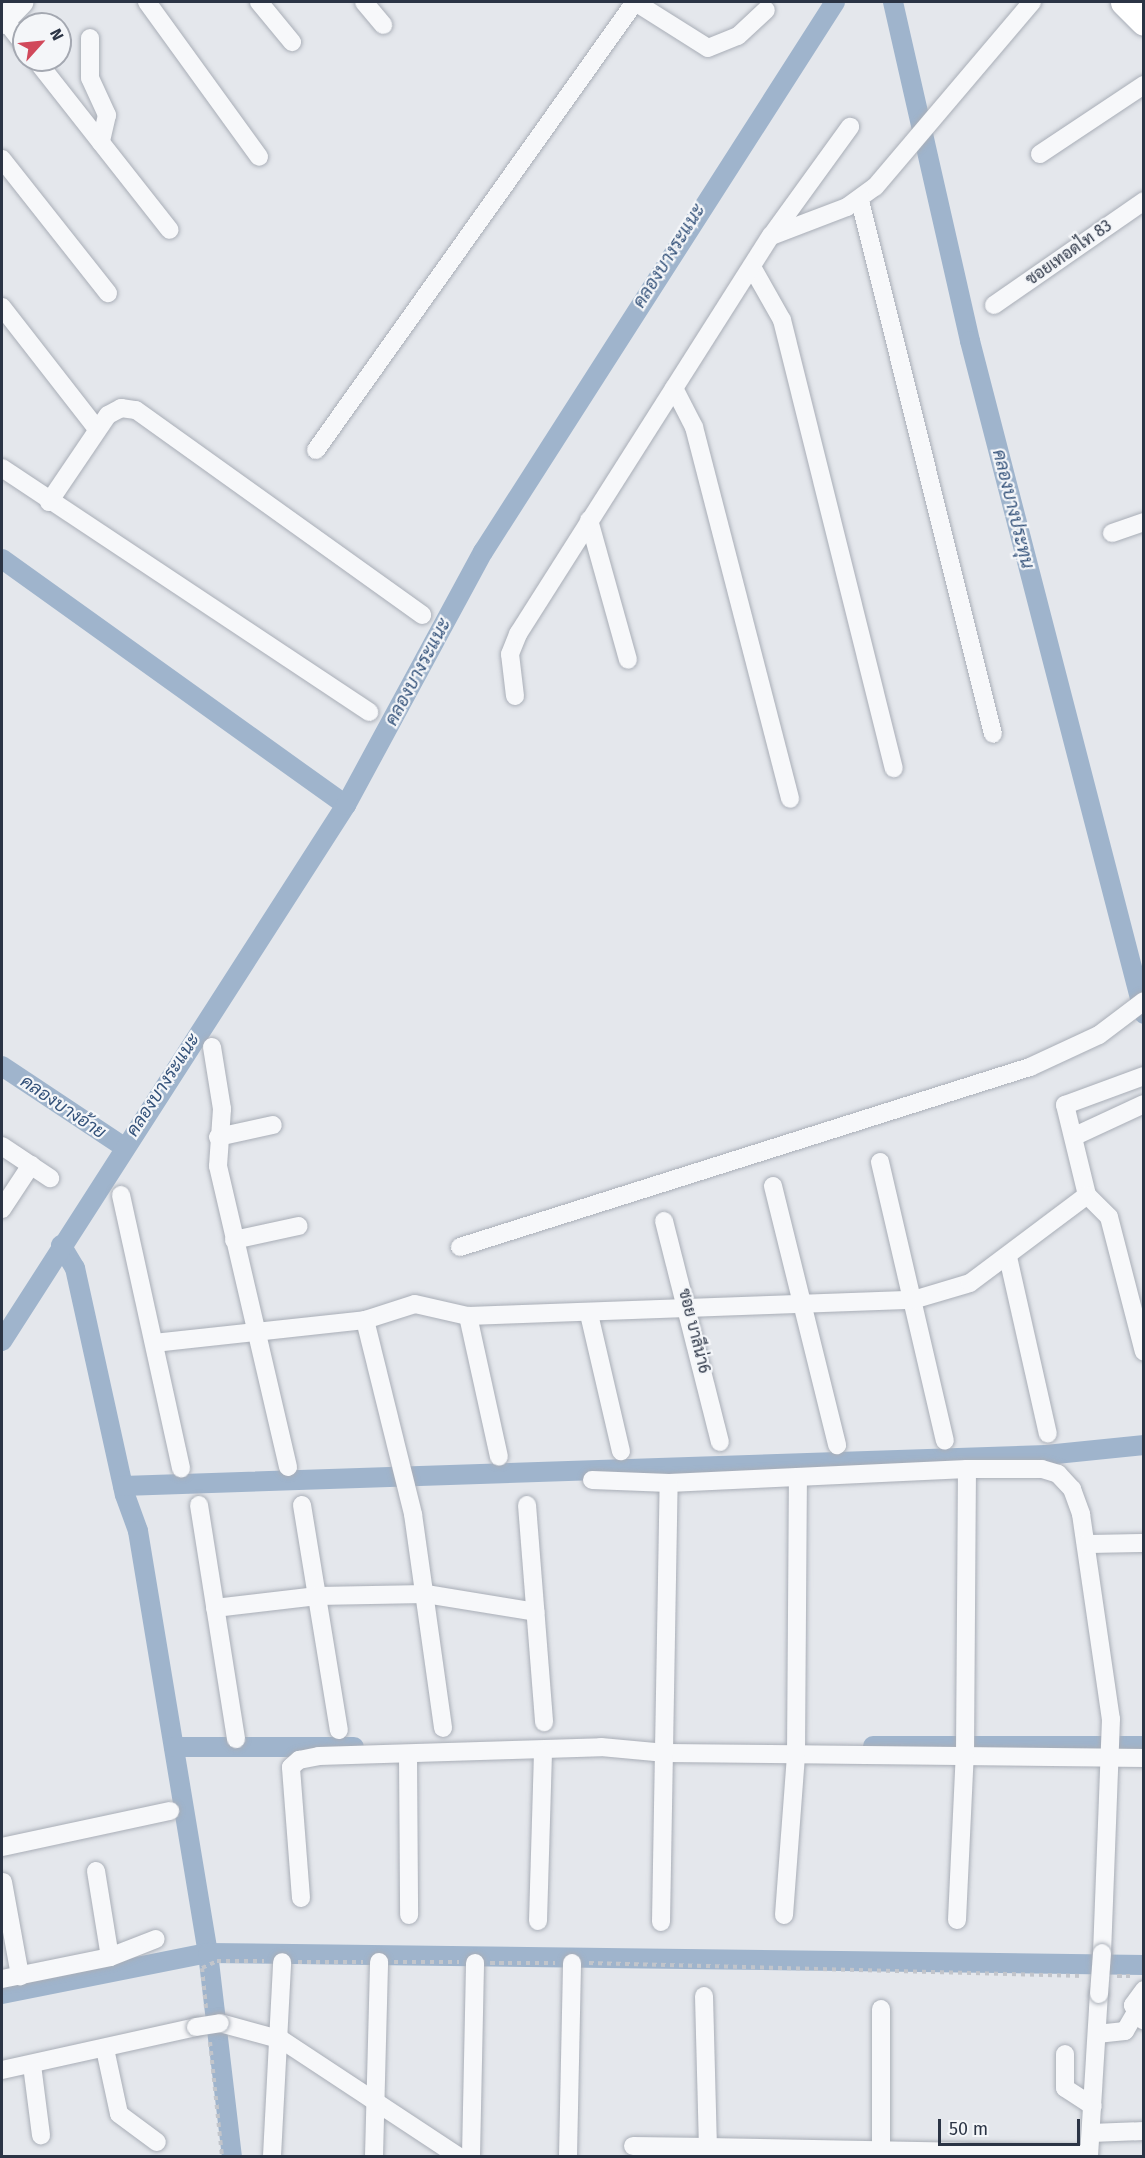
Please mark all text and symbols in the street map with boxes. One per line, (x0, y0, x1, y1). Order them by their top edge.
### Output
north arrow (12, 12, 72, 72)
text: N (46, 25, 68, 44)
water label: คลองบางระแนะ (628, 200, 710, 312)
street label: ซอยเทอดไท 83 (1022, 216, 1116, 290)
water label: คลองบางประทุน (988, 447, 1038, 571)
water label: คลองบางระแนะ (381, 615, 455, 729)
water label: คลองบางระแนะ (122, 1029, 204, 1141)
water label: คลองบางอ้าย (16, 1071, 110, 1143)
street label: ซอย บาลีน่า6 (674, 1287, 714, 1375)
scale bar (941, 2107, 1084, 2145)
text: 50 m (949, 2118, 988, 2140)

